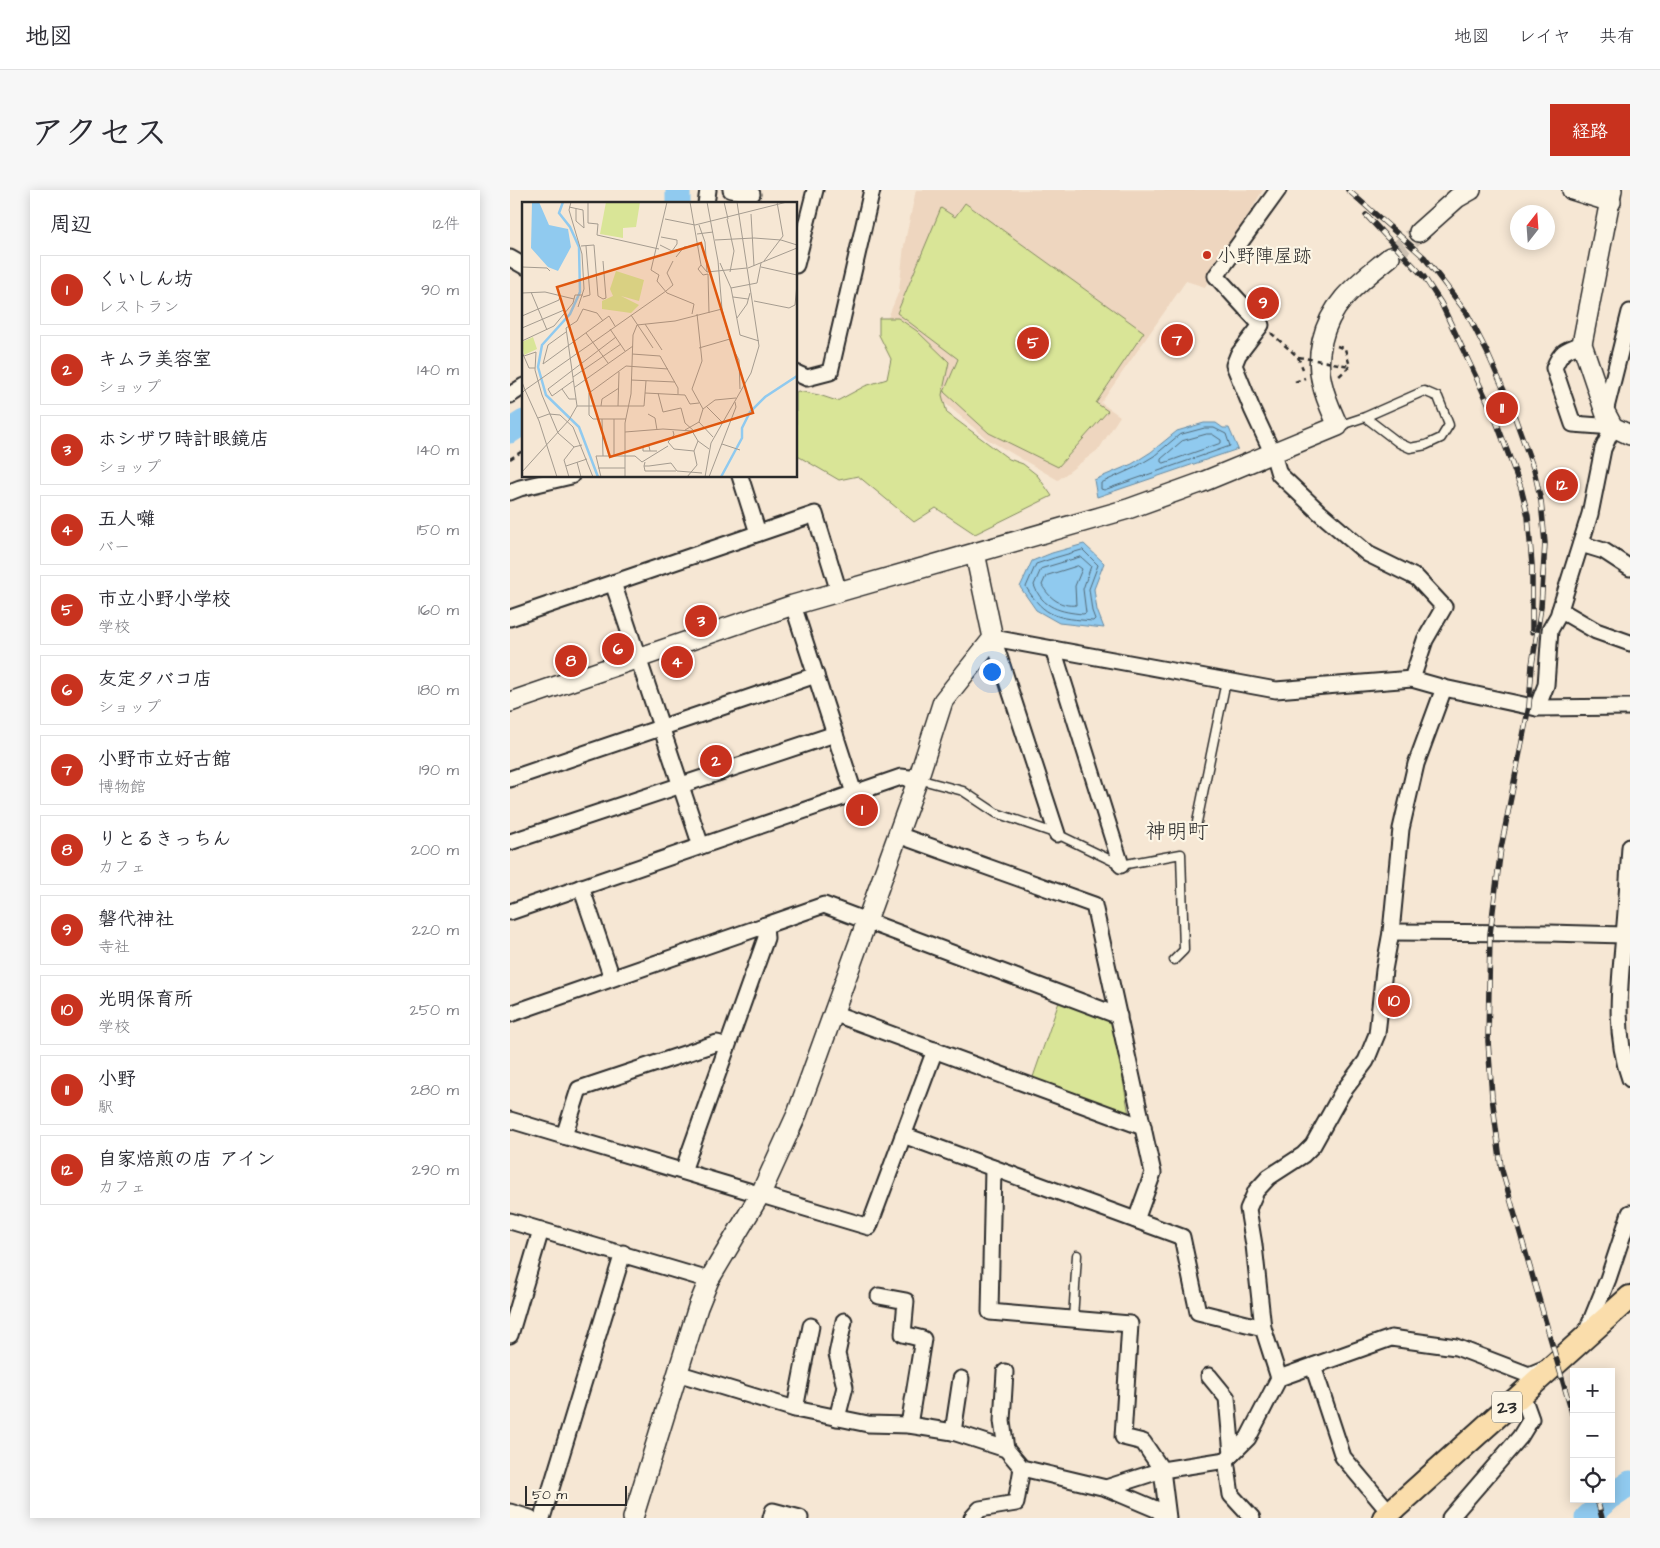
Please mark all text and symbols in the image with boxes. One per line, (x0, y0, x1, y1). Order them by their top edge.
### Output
text: 地図 (25, 20, 73, 54)
text: 地図 (1454, 24, 1490, 49)
text: レイヤ (1518, 24, 1571, 49)
text: 共有 (1599, 24, 1635, 49)
button: 経路 (1550, 104, 1630, 156)
text: アクセス (30, 109, 168, 158)
inset map (522, 202, 798, 478)
north arrow (1510, 205, 1555, 250)
text: 周辺 (50, 210, 92, 239)
text: 12件 (433, 213, 460, 235)
place label: 小野陣屋跡 (1217, 243, 1312, 270)
marker: 小野陣屋跡 (1201, 249, 1213, 261)
text: くいしん坊 (98, 266, 193, 293)
text: 1 (66, 279, 68, 301)
text: 90 m (421, 279, 459, 301)
pin: 9 (1247, 284, 1279, 322)
text: レストラン (98, 296, 179, 318)
pin: 7 (1161, 321, 1193, 359)
pin: 5 (1017, 324, 1049, 362)
text: キムラ美容室 (98, 346, 212, 373)
text: 2 (62, 359, 72, 381)
text: 140 m (417, 359, 459, 381)
text: ショップ (98, 376, 161, 398)
pin: 11 (1486, 389, 1518, 427)
text: ホシザワ時計眼鏡店 (98, 426, 269, 453)
text: 3 (63, 439, 71, 461)
text: 140 m (417, 439, 459, 461)
text: ショップ (98, 456, 161, 478)
pin: 12 (1546, 466, 1578, 504)
text: 五人囃 (98, 506, 155, 533)
text: 4 (62, 519, 72, 541)
text: 150 m (417, 519, 459, 541)
text: バー (98, 536, 130, 558)
text: 市立小野小学校 (98, 586, 231, 613)
text: 5 (61, 599, 73, 621)
text: 160 m (418, 599, 459, 621)
pin: 3 (685, 602, 717, 640)
text: 学校 (98, 616, 130, 638)
pin: 6 (602, 630, 634, 668)
pin: 8 (555, 642, 587, 680)
pin: 4 (661, 643, 693, 681)
your location (979, 659, 1005, 685)
text: 友定タバコ店 (98, 666, 212, 693)
text: 6 (62, 679, 72, 701)
text: 180 m (418, 679, 459, 701)
text: ショップ (98, 696, 161, 718)
pin: 2 (700, 742, 732, 780)
text: 小野市立好古館 (98, 746, 231, 773)
text: 7 (62, 759, 72, 781)
text: 190 m (419, 759, 459, 781)
text: 博物館 (98, 776, 146, 798)
pin: 1 (846, 791, 878, 829)
district label: 神明町 (1146, 817, 1209, 846)
text: りとるきっちん (98, 826, 231, 853)
text: 8 (62, 839, 72, 861)
text: 200 m (411, 839, 459, 861)
text: カフェ (98, 856, 146, 878)
text: 磐代神社 (98, 906, 174, 933)
text: 9 (62, 919, 72, 941)
text: 220 m (412, 919, 459, 941)
text: 寺社 (98, 936, 130, 958)
pin: 10 (1378, 982, 1410, 1020)
text: 光明保育所 (98, 986, 193, 1013)
text: 10 (61, 999, 73, 1021)
text: 250 m (410, 999, 459, 1021)
text: 学校 (98, 1016, 130, 1038)
text: 小野 (98, 1066, 136, 1093)
text: 11 (65, 1079, 69, 1101)
text: 280 m (411, 1079, 459, 1101)
text: 駅 (98, 1096, 114, 1118)
text: 自家焙煎の店 アイン (98, 1146, 275, 1173)
text: 12 (61, 1159, 73, 1181)
text: 290 m (412, 1159, 459, 1181)
text: カフェ (98, 1176, 146, 1198)
map controls (1570, 1368, 1615, 1503)
button: + (1570, 1368, 1615, 1413)
road number: 23 (1492, 1392, 1522, 1422)
button: − (1570, 1413, 1615, 1458)
button: locate (1570, 1458, 1615, 1503)
scale bar (525, 1483, 628, 1506)
text: 50 m (532, 1485, 567, 1505)

